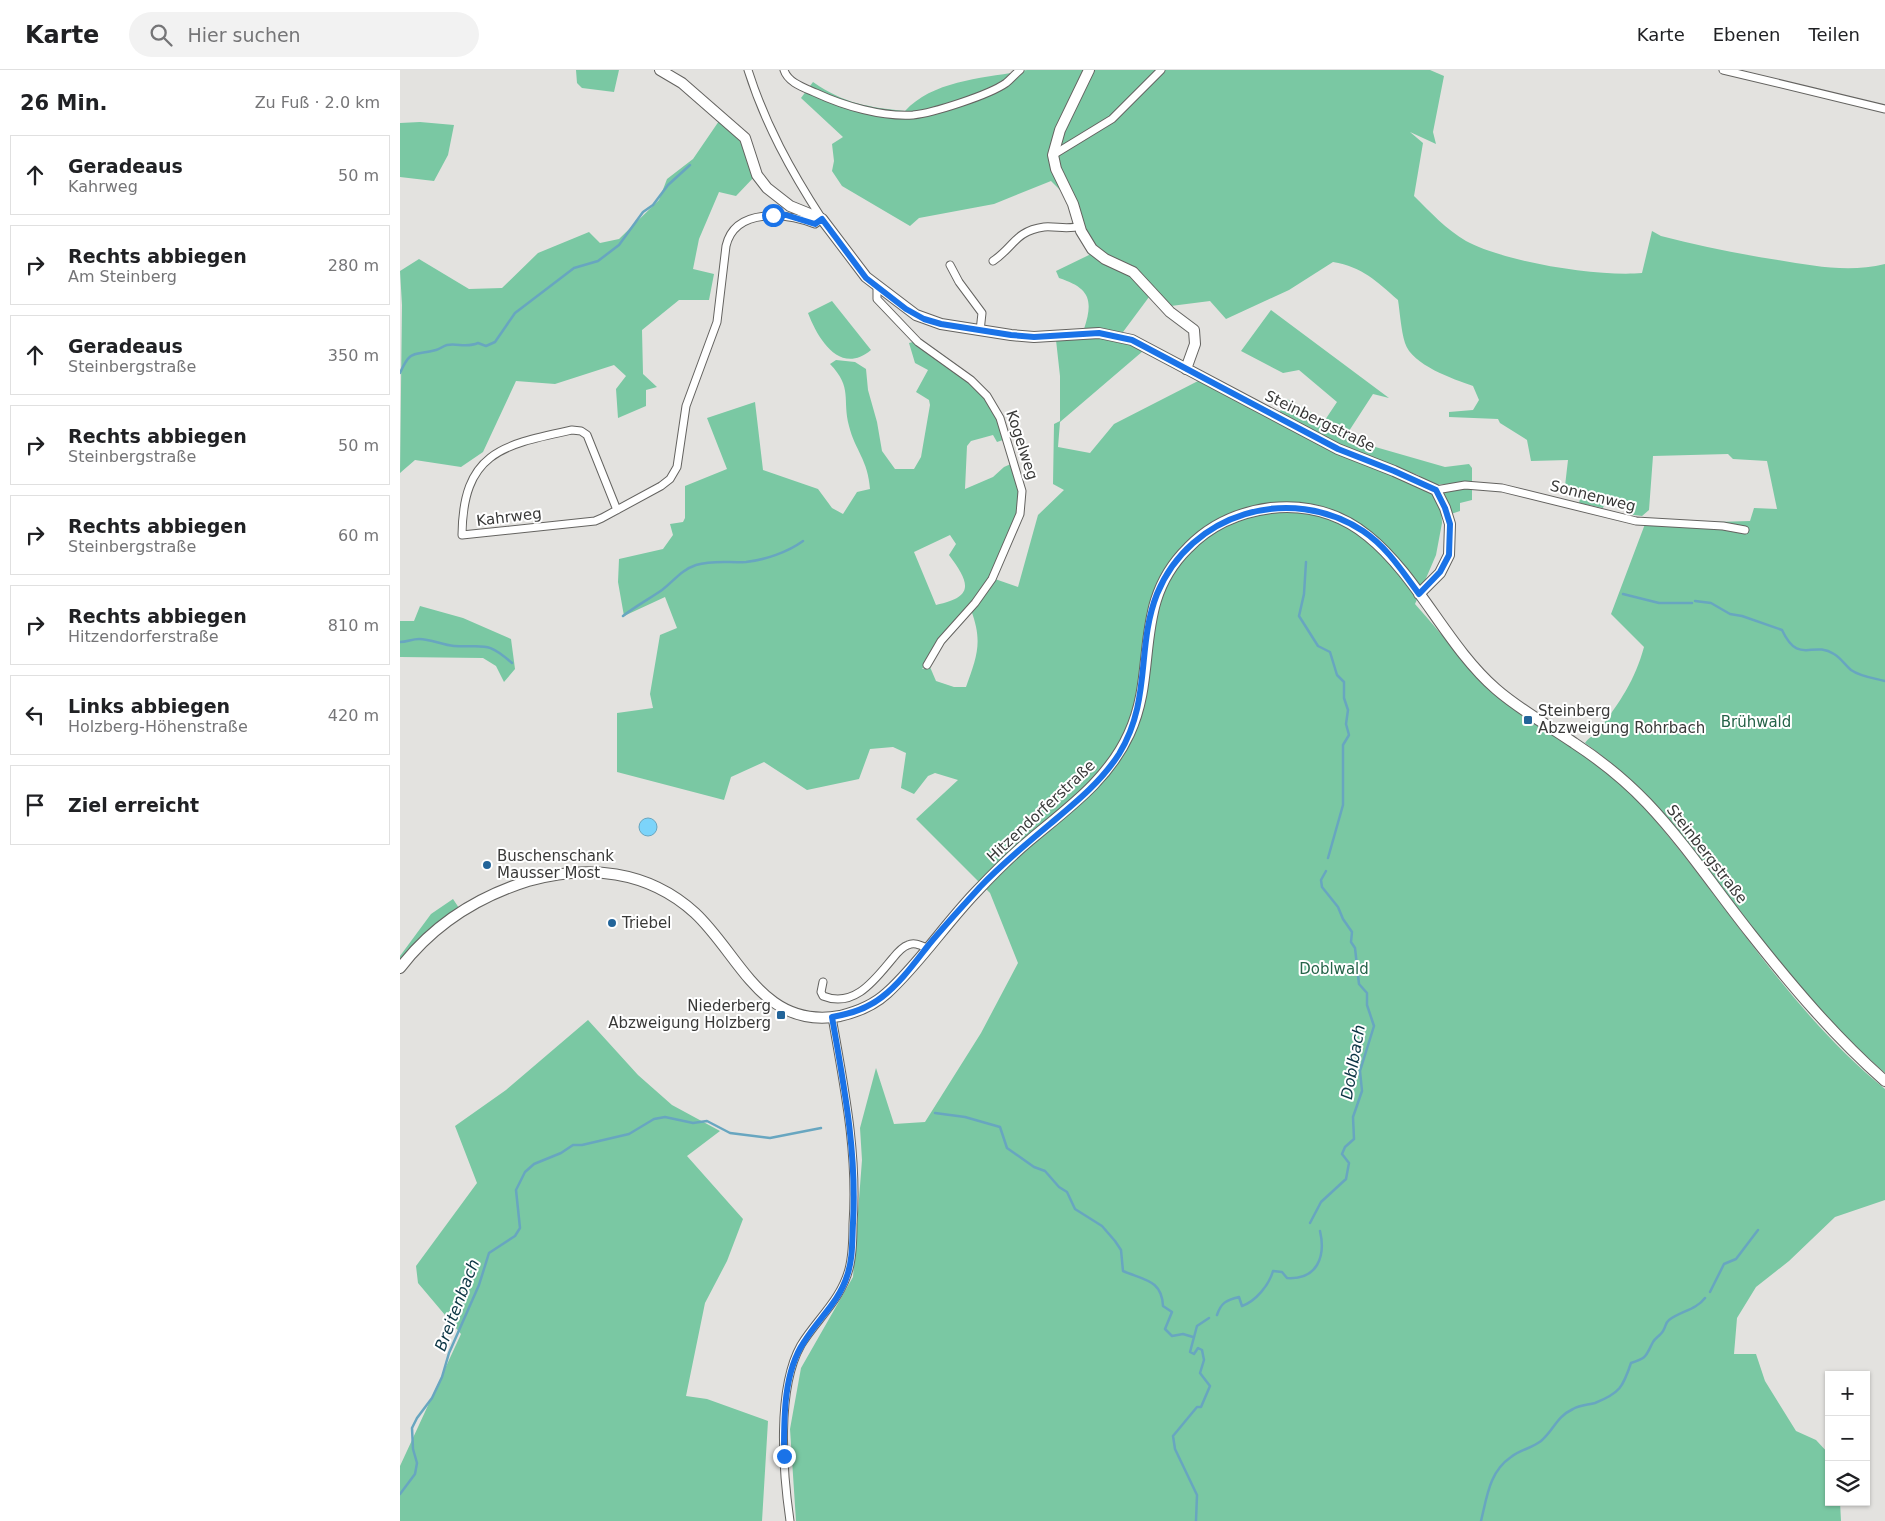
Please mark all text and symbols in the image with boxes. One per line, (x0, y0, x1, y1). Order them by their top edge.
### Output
search box (129, 12, 479, 57)
text: Karte (25, 21, 99, 49)
icon: search (147, 21, 175, 49)
text: Hier suchen (187, 24, 301, 46)
text: Karte (1637, 24, 1685, 45)
text: Ebenen (1713, 24, 1781, 45)
text: Teilen (1809, 24, 1860, 45)
text: 26 Min. (20, 91, 108, 115)
text: Zu Fuß · 2.0 km (255, 93, 380, 112)
text: Geradeaus (68, 155, 183, 177)
icon: ahead (21, 161, 49, 189)
text: 50 m (338, 166, 379, 185)
text: Kahrweg (68, 177, 138, 196)
route start (762, 204, 785, 227)
text: Rechts abbiegen (68, 245, 247, 267)
icon: right (21, 251, 49, 279)
text: 280 m (328, 256, 379, 275)
text: Am Steinberg (68, 267, 177, 286)
text: Geradeaus (68, 335, 183, 357)
icon: ahead (21, 341, 49, 369)
text: 350 m (328, 346, 379, 365)
text: Steinbergstraße (68, 357, 196, 376)
street label: Steinbergstraße (1262, 387, 1378, 455)
street label: Kogelweg (1002, 408, 1042, 482)
text: Rechts abbiegen (68, 425, 247, 447)
icon: right (21, 431, 49, 459)
text: 50 m (338, 436, 379, 455)
text: Steinbergstraße (68, 447, 196, 466)
street label: Sonnenweg (1548, 477, 1638, 515)
street label: Kahrweg (475, 504, 543, 530)
text: Rechts abbiegen (68, 515, 247, 537)
icon: right (21, 521, 49, 549)
text: 60 m (338, 526, 379, 545)
text: Steinbergstraße (68, 537, 196, 556)
text: Rechts abbiegen (68, 605, 247, 627)
icon: right (21, 611, 49, 639)
text: 810 m (328, 616, 379, 635)
text: Hitzendorferstraße (68, 627, 219, 646)
text: Links abbiegen (68, 695, 230, 717)
icon: left (21, 701, 49, 729)
place label: Steinberg Abzweigung Rohrbach (1538, 702, 1705, 737)
text: 420 m (328, 706, 379, 725)
park label: Brühwald (1721, 713, 1791, 731)
marker: Steinberg Abzweigung Rohrbach (1522, 714, 1534, 726)
text: Holzberg-Höhenstraße (68, 717, 248, 736)
street label: Hitzendorferstraße (983, 756, 1099, 866)
icon: arrive (21, 791, 49, 819)
text: Ziel erreicht (68, 794, 199, 816)
street label: Steinbergstraße (1663, 801, 1751, 907)
place label: Buschenschank Mausser Most (497, 847, 614, 882)
marker: Buschenschank Mausser Most (481, 859, 493, 871)
place label: Triebel (621, 914, 671, 932)
marker: Triebel (606, 917, 618, 929)
park label: Doblwald (1299, 960, 1369, 978)
place label: Niederberg Abzweigung Holzberg (608, 997, 771, 1032)
marker: Niederberg Abzweigung Holzberg (775, 1009, 787, 1021)
water label: Doblbach (1337, 1023, 1369, 1101)
water label: Breitenbach (431, 1256, 483, 1354)
map controls (1825, 1371, 1870, 1506)
button: + (1825, 1371, 1870, 1416)
button: − (1825, 1416, 1870, 1461)
route end (773, 1445, 796, 1468)
button: layers (1825, 1461, 1870, 1506)

